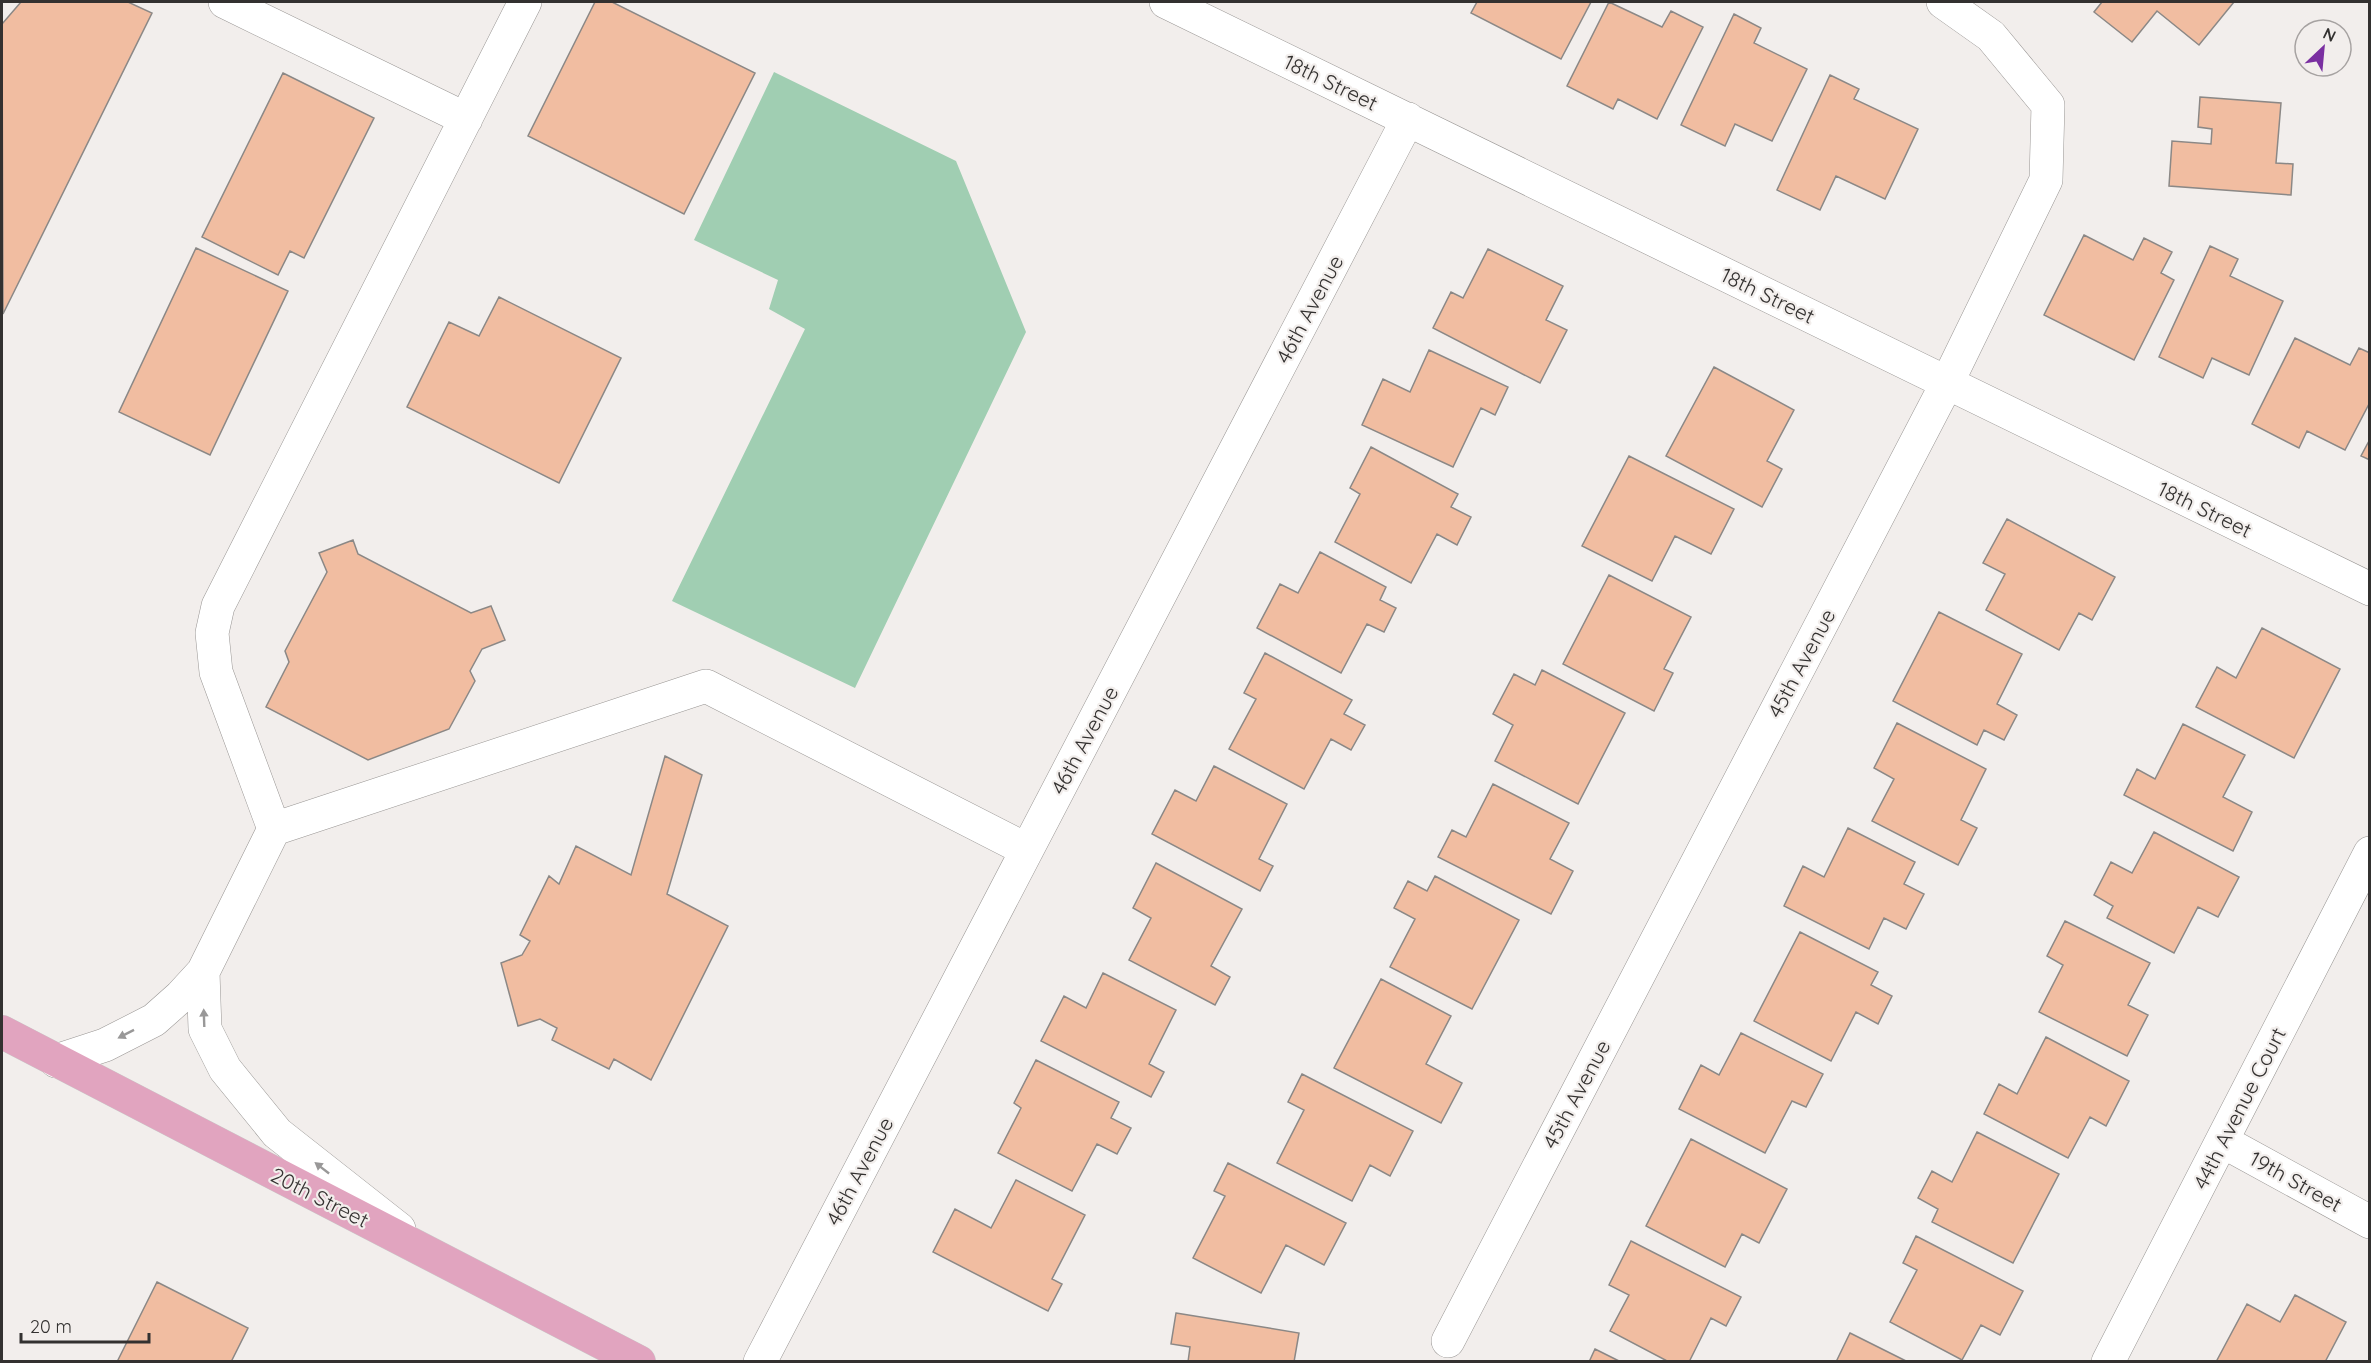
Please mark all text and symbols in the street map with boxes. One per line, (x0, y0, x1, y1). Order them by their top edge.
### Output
north arrow (2293, 18, 2353, 78)
text: N (2320, 23, 2339, 46)
street label: 18th Street (1280, 48, 1382, 116)
street label: 46th Avenue (1270, 250, 1348, 368)
street label: 18th Street (1717, 261, 1819, 329)
street label: 18th Street (2154, 475, 2256, 543)
street label: 45th Avenue (1762, 604, 1840, 722)
street label: 46th Avenue (1045, 681, 1123, 799)
one-way arrow (200, 1009, 209, 1028)
street label: 44th Avenue Court (2187, 1023, 2291, 1193)
one-way arrow (117, 1030, 134, 1039)
street label: 45th Avenue (1537, 1035, 1615, 1153)
street label: 46th Avenue (820, 1112, 898, 1230)
street label: 19th Street (2245, 1145, 2347, 1217)
street label: 20th Street (267, 1161, 373, 1233)
one-way arrow (314, 1163, 329, 1175)
scale bar (21, 1306, 148, 1344)
text: 20 m (30, 1315, 72, 1338)

